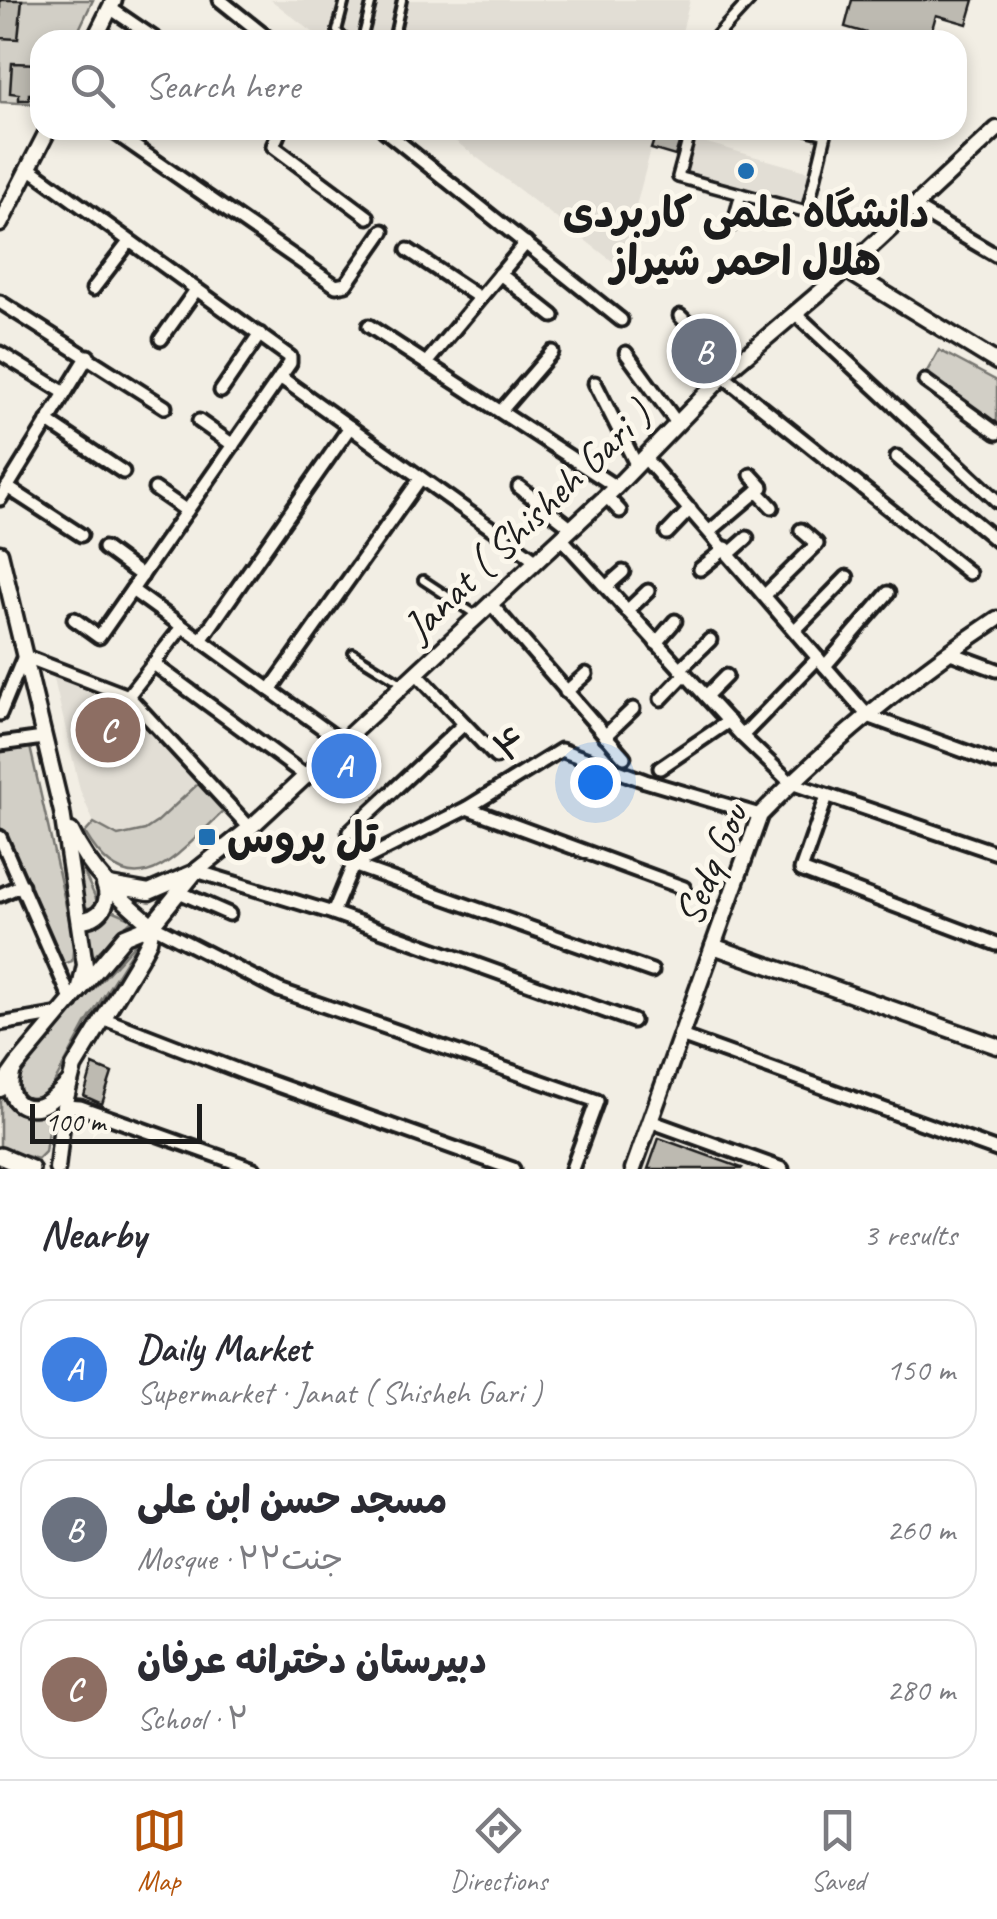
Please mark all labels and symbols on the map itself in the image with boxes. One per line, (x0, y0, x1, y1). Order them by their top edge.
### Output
marker: دانشگاه علمی کاربردی هلال احمر شیراز (735, 160, 757, 182)
place label: دانشگاه علمی کاربردی هلال احمر شیراز (563, 187, 929, 288)
pin: B (672, 314, 736, 388)
street label: Janat ( Shisheh Gari ) (390, 388, 664, 654)
pin: C (76, 692, 140, 768)
street label: ۴ (483, 713, 538, 775)
pin: A (312, 728, 376, 804)
your location (570, 757, 621, 808)
street label: Sedq Gou (662, 794, 762, 933)
place label: تل پروس (227, 812, 379, 865)
marker: تل پروس (196, 826, 218, 848)
scale bar (30, 1099, 202, 1144)

